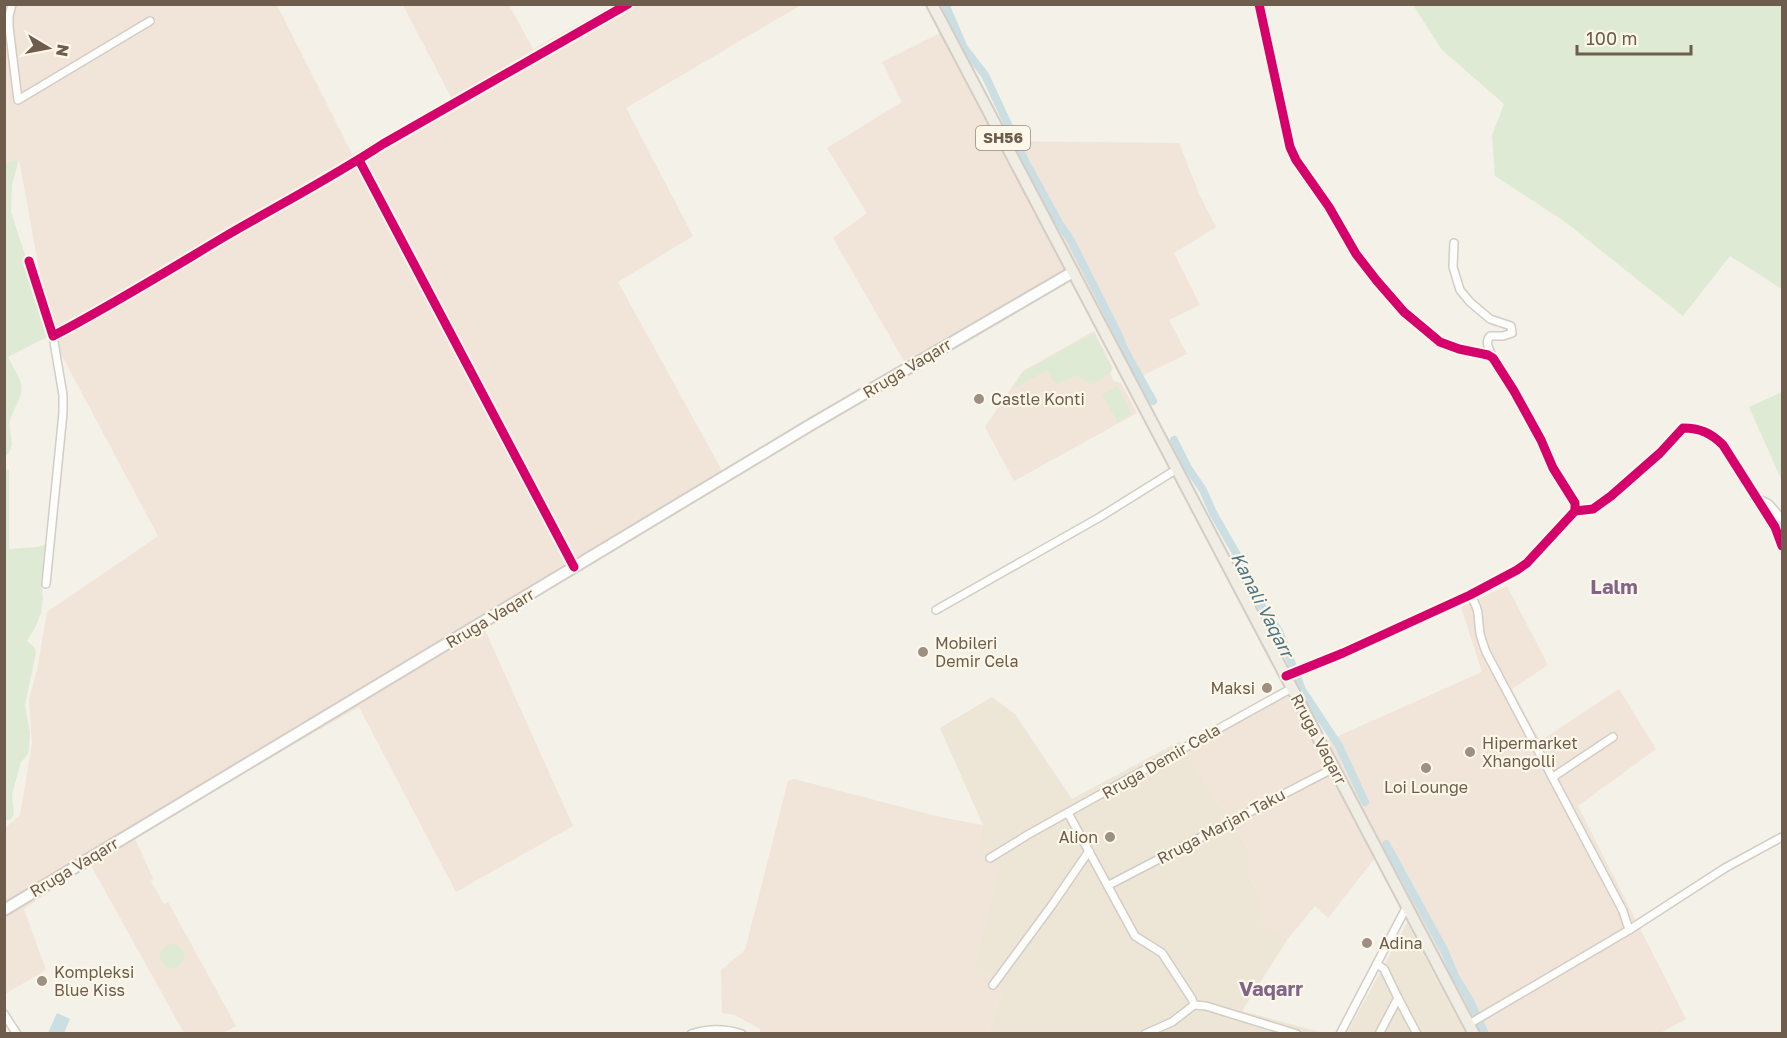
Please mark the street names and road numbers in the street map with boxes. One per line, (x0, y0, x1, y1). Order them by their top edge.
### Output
road number: SH56 (976, 126, 1030, 150)
street label: Rruga Vaqarr (859, 334, 955, 402)
street label: Rruga Vaqarr (442, 584, 538, 652)
street label: Rruga Vaqarr (1287, 690, 1351, 788)
street label: Rruga Demir Cela (1098, 719, 1224, 803)
street label: Rruga Marjan Taku (1154, 784, 1288, 868)
street label: Rruga Vaqarr (26, 833, 122, 901)

